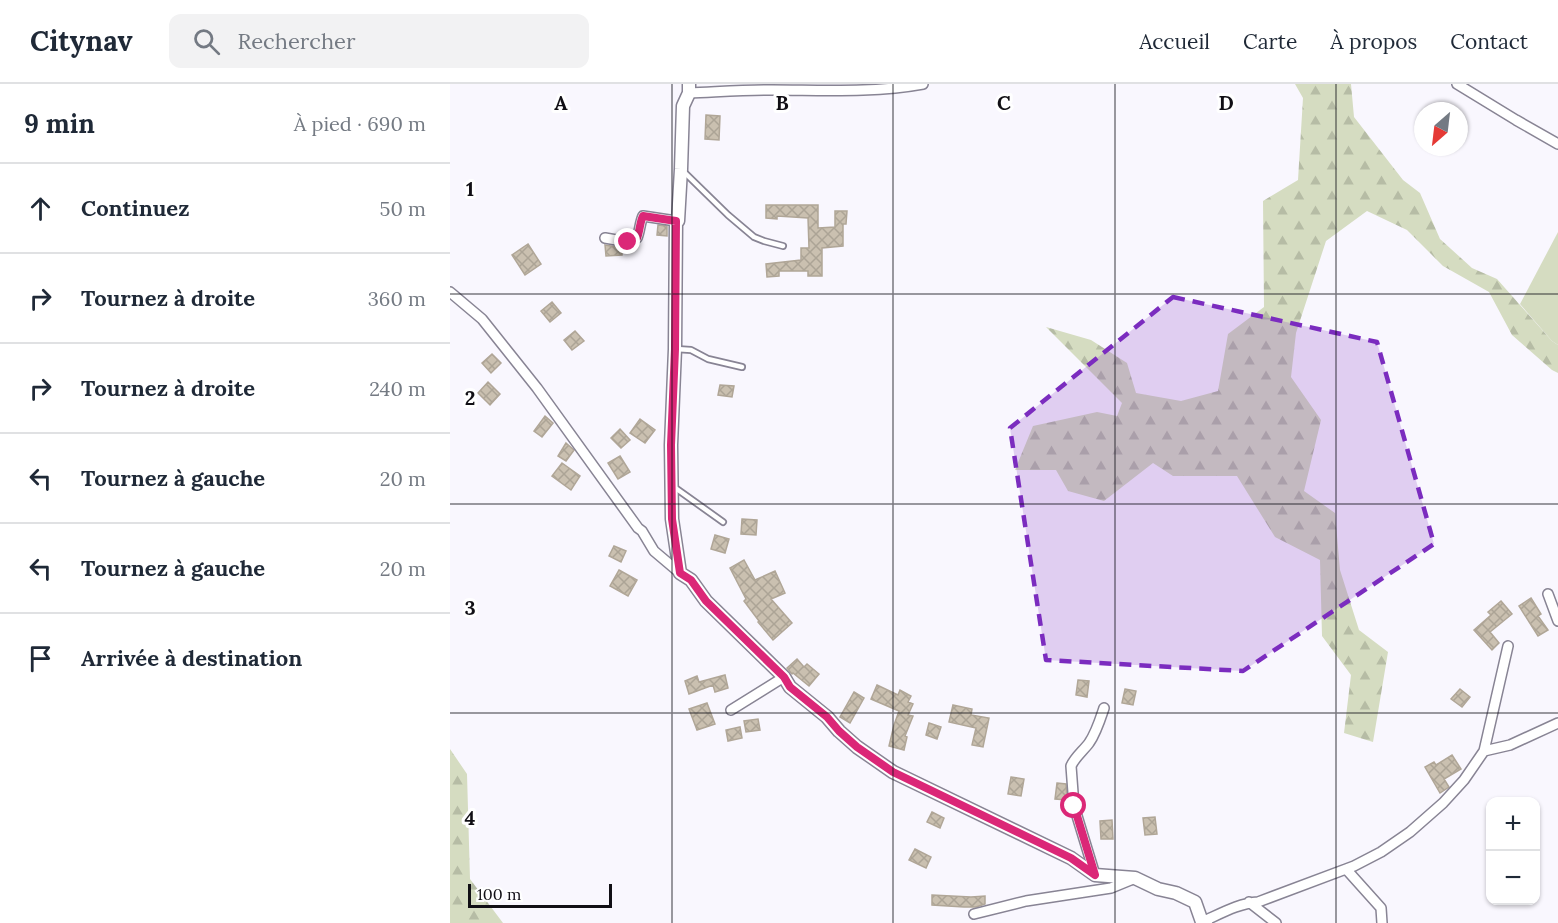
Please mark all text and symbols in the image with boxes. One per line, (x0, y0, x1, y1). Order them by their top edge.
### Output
search box (169, 14, 589, 68)
text: Citynav (30, 23, 133, 59)
icon: search (190, 25, 223, 58)
text: Rechercher (238, 27, 356, 55)
text: Accueil (1139, 28, 1210, 55)
text: Carte (1243, 28, 1297, 55)
text: À propos (1330, 28, 1417, 55)
text: Contact (1450, 28, 1528, 55)
text: A (554, 90, 568, 115)
text: B (775, 90, 789, 115)
text: C (997, 90, 1011, 115)
text: D (1218, 90, 1234, 115)
north arrow (1414, 102, 1468, 156)
text: 9 min (24, 107, 95, 140)
text: À pied · 690 m (294, 111, 426, 136)
text: 1 (466, 176, 474, 201)
icon: ahead (24, 192, 57, 225)
text: Continuez (81, 194, 189, 222)
text: 50 m (380, 196, 426, 221)
route end (614, 228, 640, 254)
icon: right (24, 282, 57, 315)
text: Tournez à droite (81, 284, 255, 312)
text: 360 m (368, 286, 426, 311)
icon: right (24, 372, 57, 405)
text: Tournez à droite (81, 374, 255, 402)
text: 240 m (369, 376, 426, 401)
text: 2 (465, 385, 475, 410)
icon: left (24, 462, 57, 495)
text: Tournez à gauche (81, 464, 265, 492)
text: 20 m (380, 466, 426, 491)
icon: left (24, 552, 57, 585)
text: Tournez à gauche (81, 554, 265, 582)
text: 20 m (380, 556, 426, 581)
text: 3 (464, 595, 476, 620)
icon: arrive (24, 642, 57, 675)
text: Arrivée à destination (81, 644, 302, 672)
route start (1060, 792, 1086, 818)
map controls (1486, 797, 1540, 905)
button: + (1486, 797, 1540, 851)
text: 4 (465, 805, 476, 830)
button: − (1486, 851, 1540, 905)
scale bar (468, 881, 612, 908)
text: 100 m (477, 884, 521, 904)

